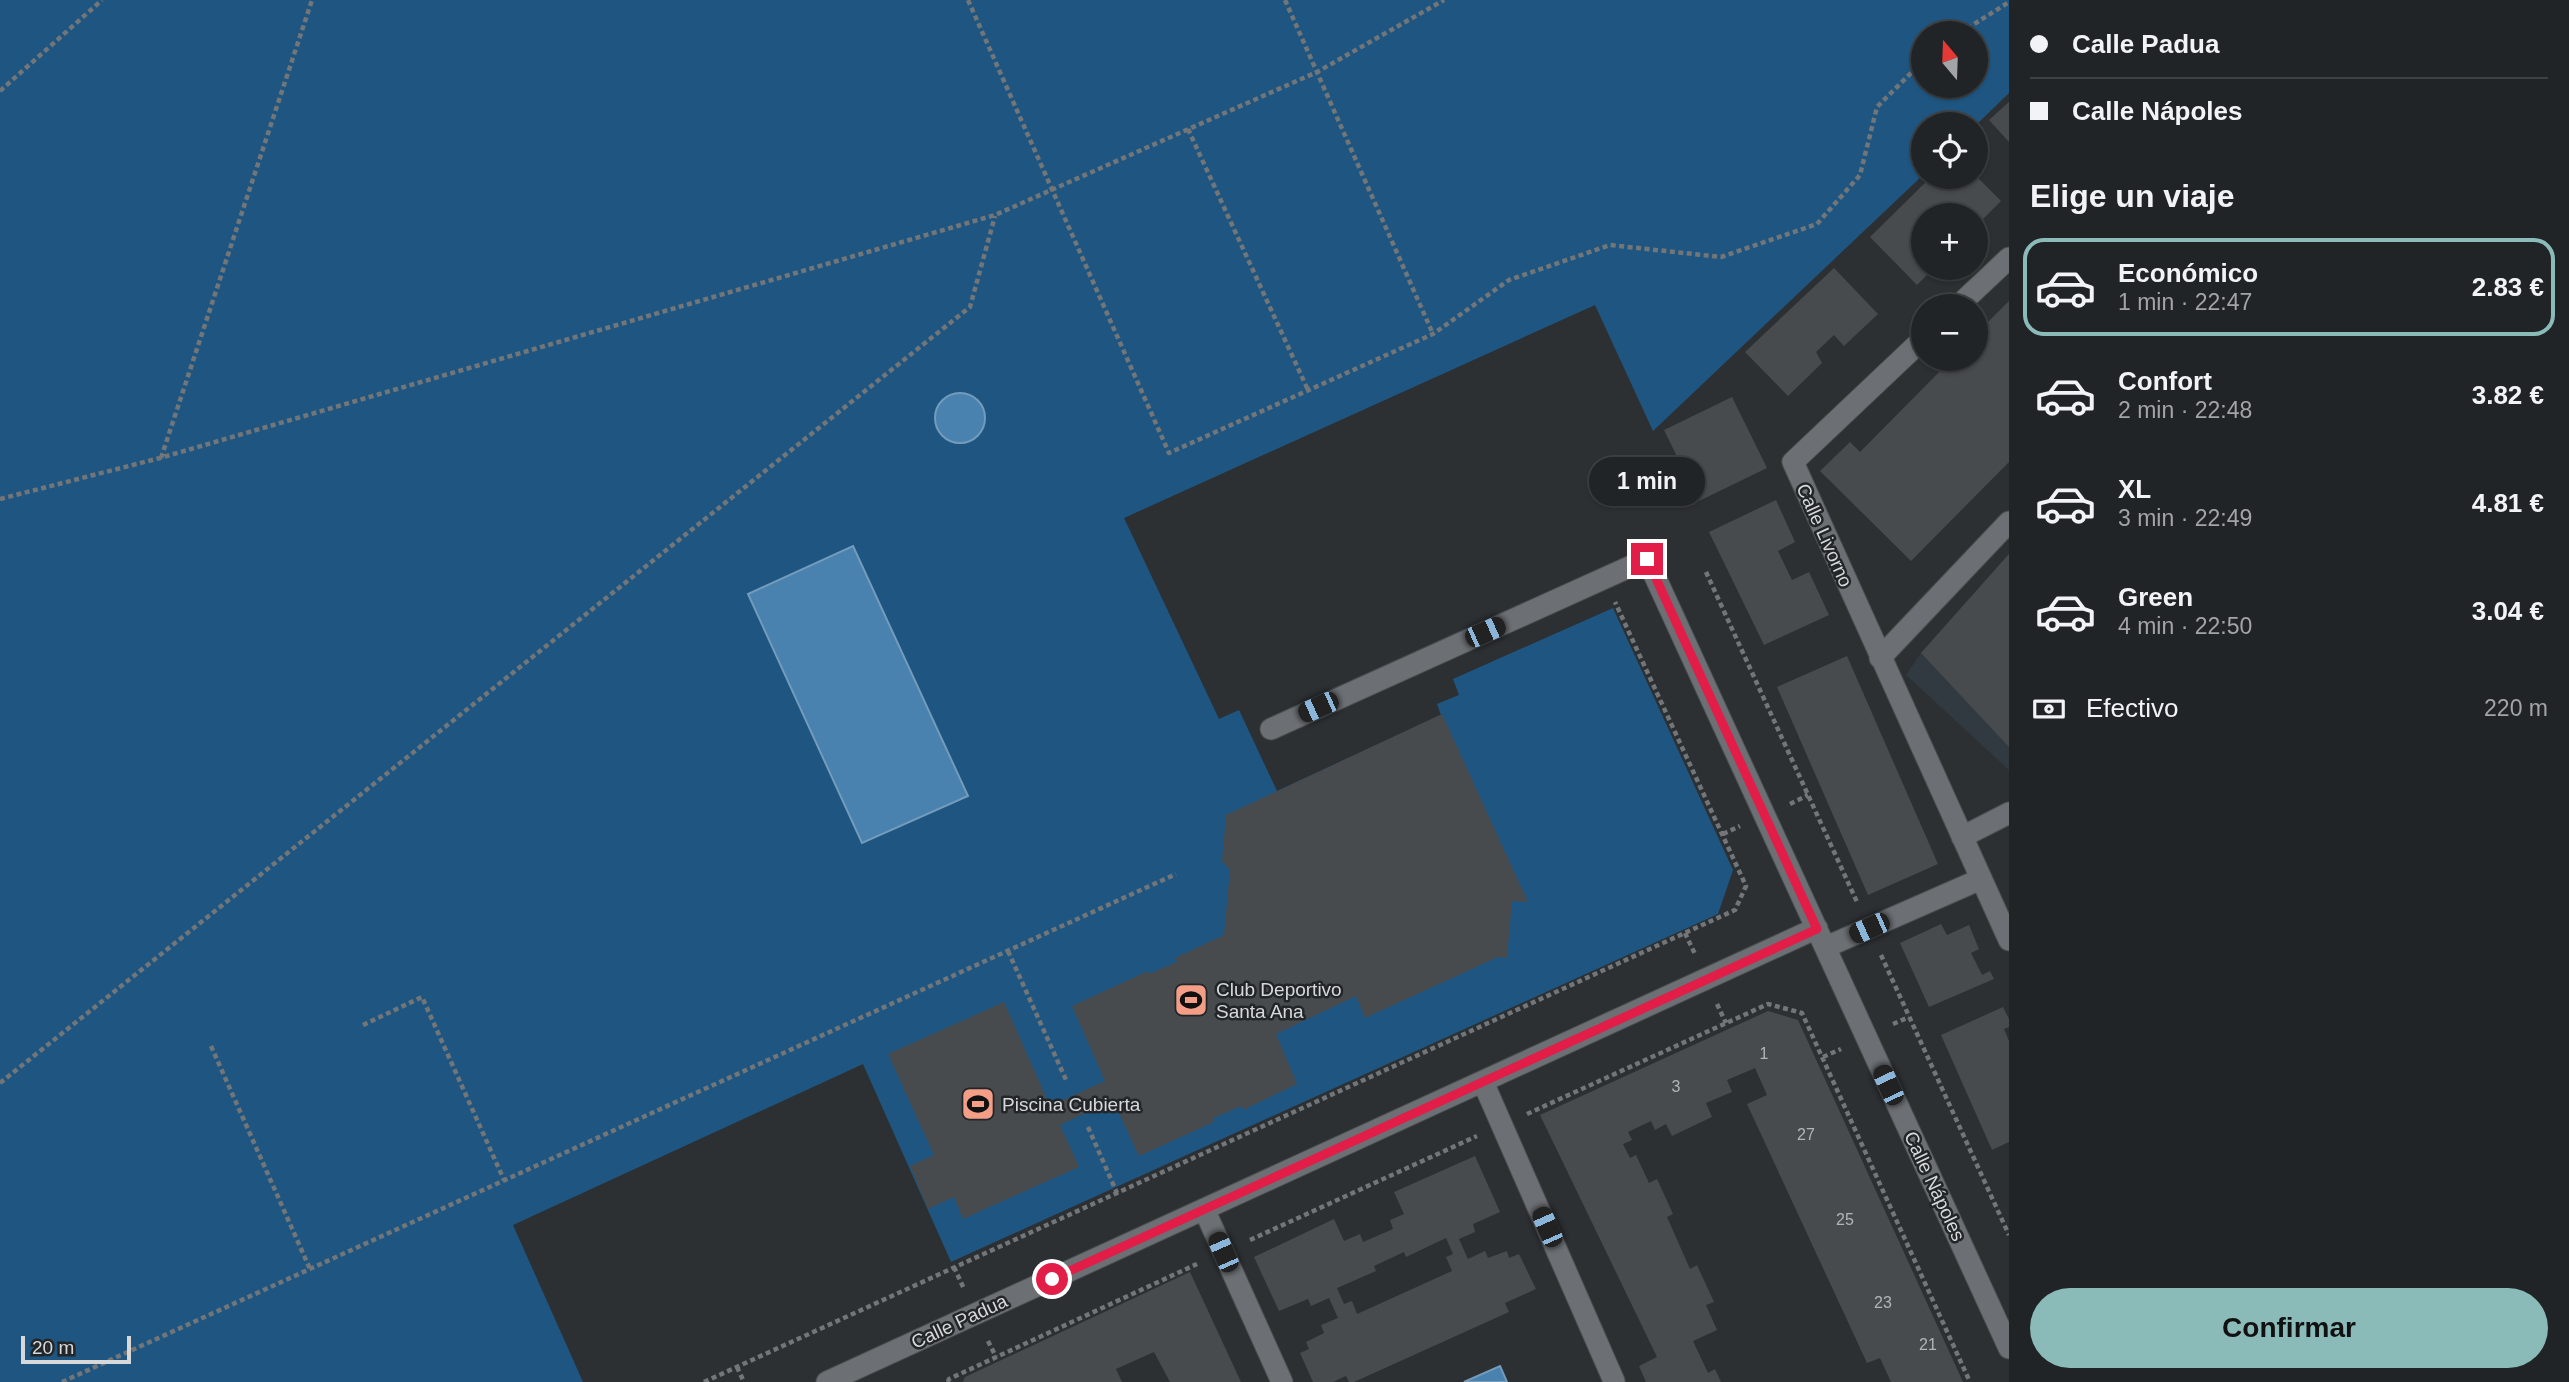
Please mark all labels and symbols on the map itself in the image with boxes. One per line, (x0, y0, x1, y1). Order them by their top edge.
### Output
north arrow (1911, 21, 1988, 98)
callout: 1 min (1589, 458, 1705, 506)
street label: Calle Livorno (1792, 480, 1857, 590)
route end (1631, 543, 1663, 575)
car (1462, 614, 1509, 650)
car (1295, 689, 1342, 725)
car (1846, 910, 1893, 946)
place label: Club Deportivo Santa Ana (1216, 979, 1342, 1022)
sports icon: Club Deportivo Santa Ana (1172, 981, 1210, 1019)
house number: 1 (1760, 1045, 1769, 1062)
car (1870, 1062, 1907, 1108)
house number: 3 (1672, 1078, 1681, 1095)
sports icon: Piscina Cubierta (959, 1085, 997, 1123)
place label: Piscina Cubierta (1002, 1094, 1141, 1115)
house number: 27 (1797, 1126, 1815, 1143)
street label: Calle Nápoles (1900, 1128, 1969, 1244)
car (1529, 1204, 1566, 1250)
house number: 25 (1836, 1211, 1854, 1228)
car (1205, 1229, 1242, 1275)
route start (1036, 1263, 1068, 1295)
street label: Calle Padua (908, 1290, 1011, 1353)
house number: 23 (1874, 1294, 1892, 1311)
scale bar (21, 1333, 131, 1365)
house number: 21 (1919, 1336, 1937, 1353)

